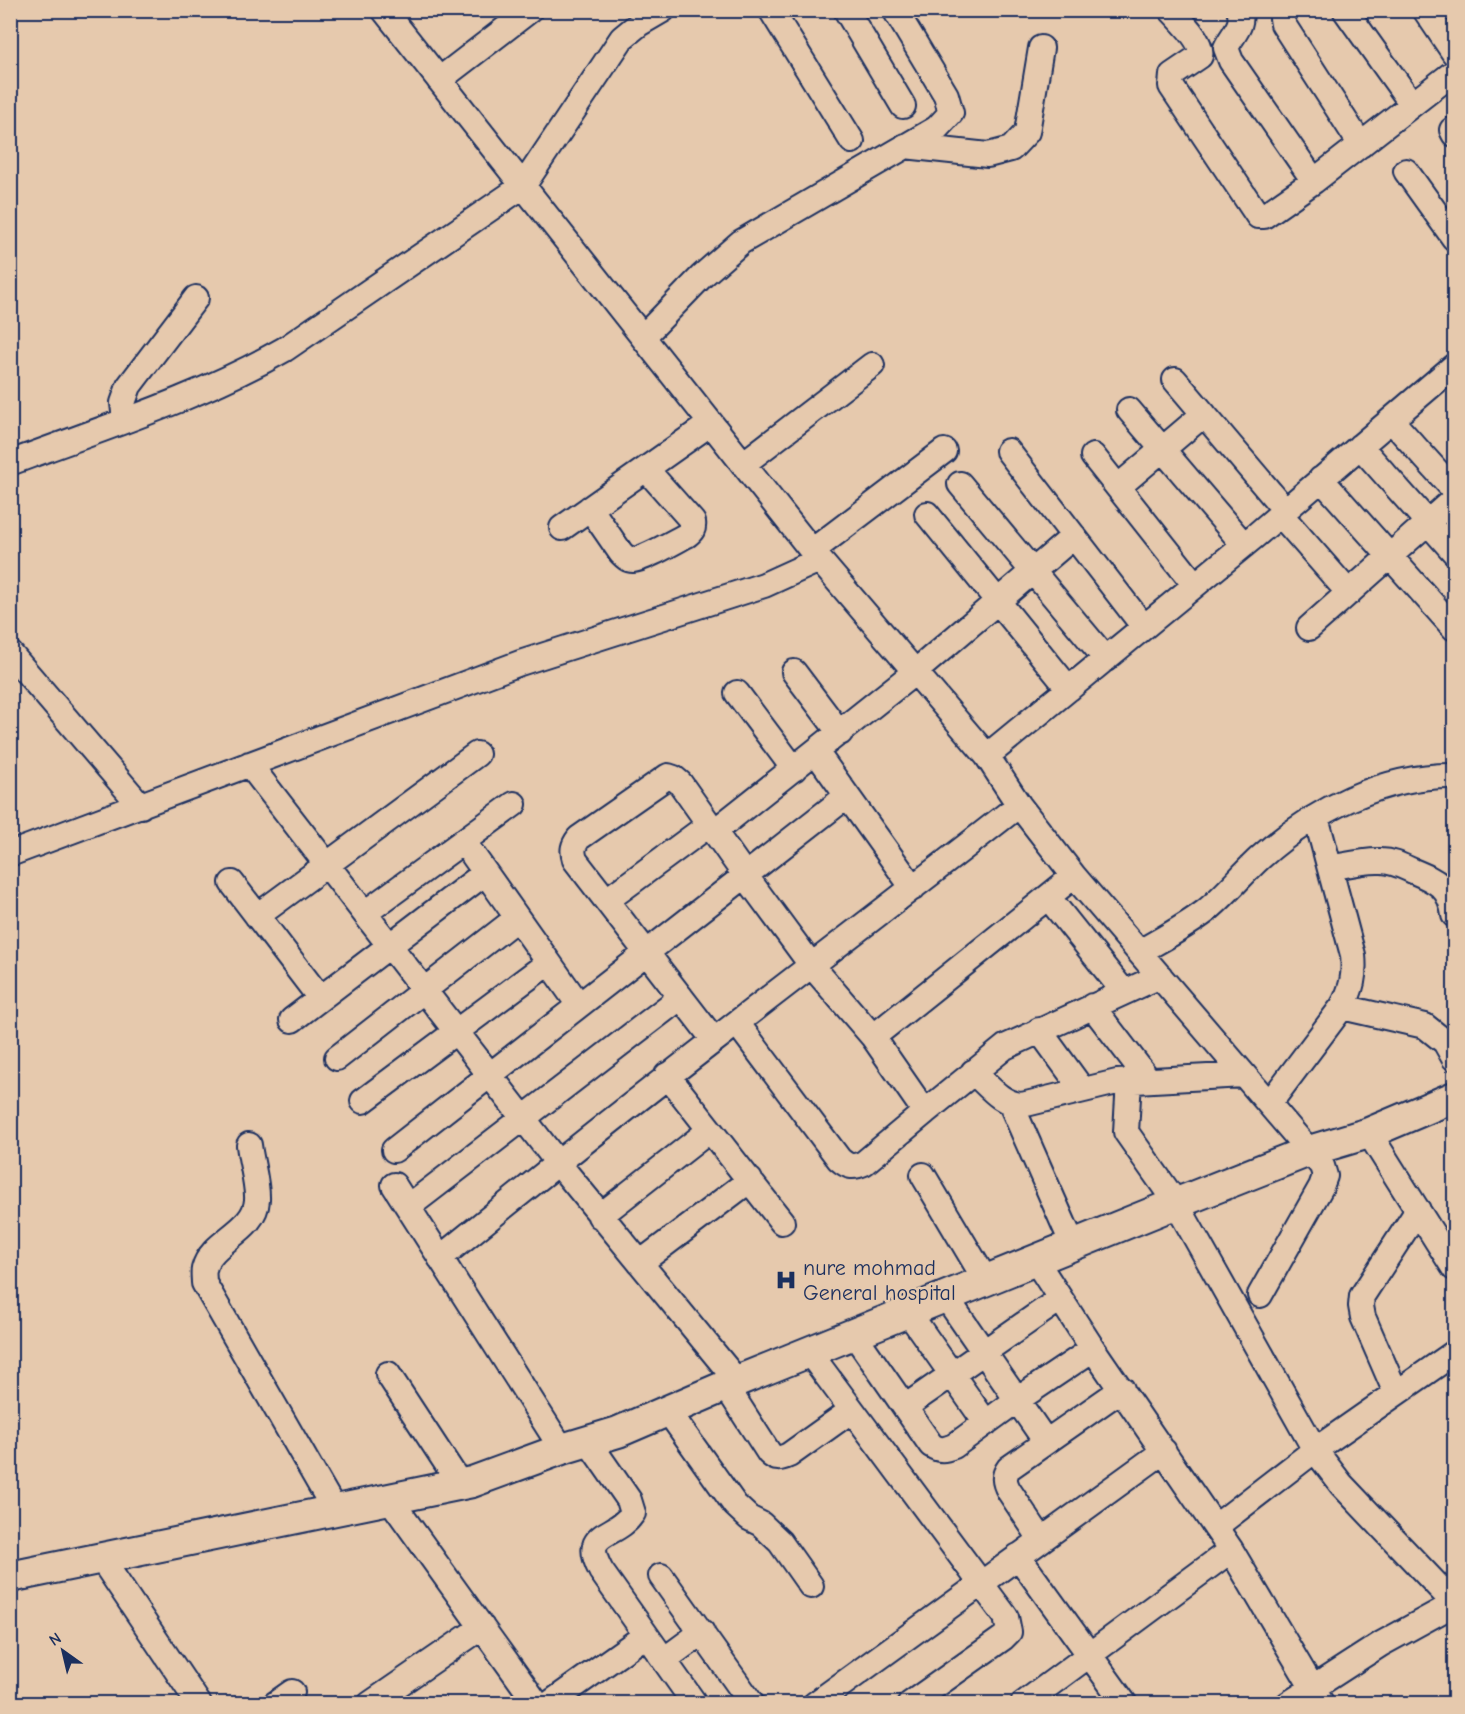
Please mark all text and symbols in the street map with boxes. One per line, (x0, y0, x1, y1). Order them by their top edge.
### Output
place label: nure mohmad General hospital (803, 1255, 956, 1306)
hospital icon: nure mohmad General hospital (774, 1268, 798, 1292)
north arrow (33, 1621, 93, 1681)
text: N (46, 1629, 65, 1650)

